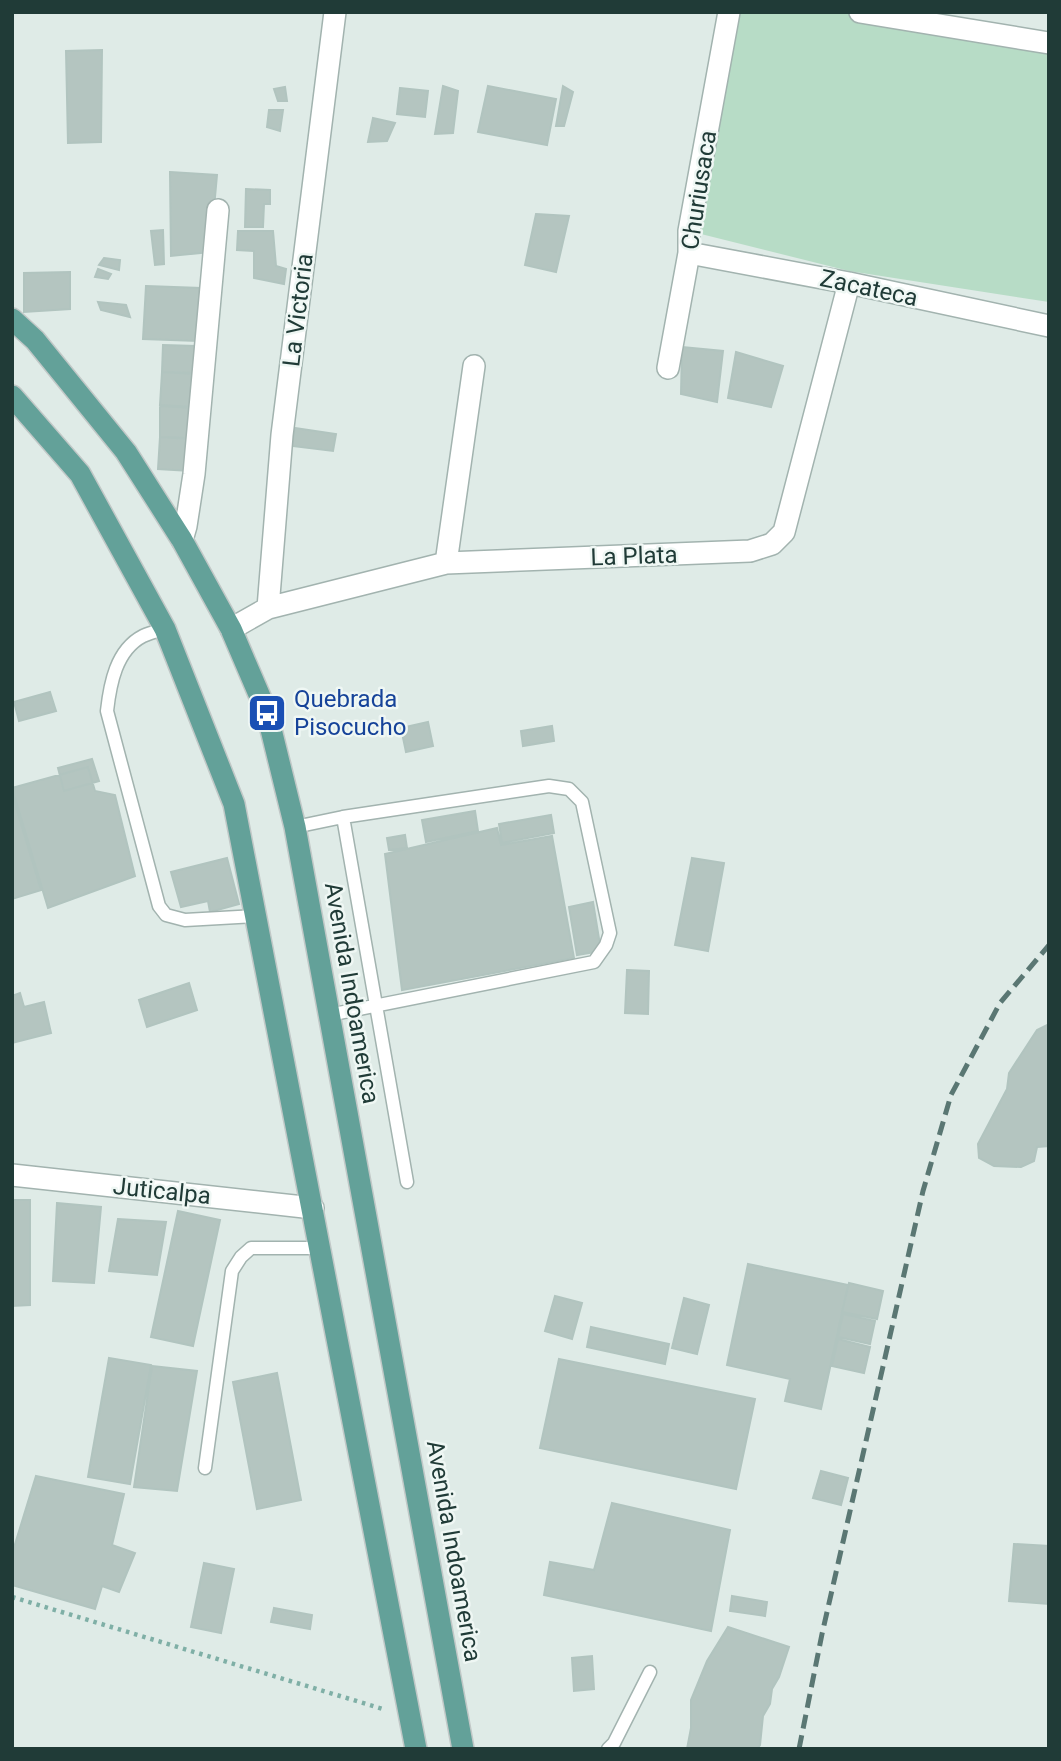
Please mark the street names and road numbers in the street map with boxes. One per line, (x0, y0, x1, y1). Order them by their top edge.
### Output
street label: Churiusaca (676, 128, 722, 252)
street label: La Victoria (277, 252, 319, 368)
street label: Zacateca (818, 264, 920, 312)
street label: La Plata (590, 540, 678, 572)
street label: Avenida Indoamerica (319, 880, 385, 1106)
street label: Juticalpa (112, 1172, 212, 1210)
street label: Avenida Indoamerica (421, 1438, 487, 1664)

